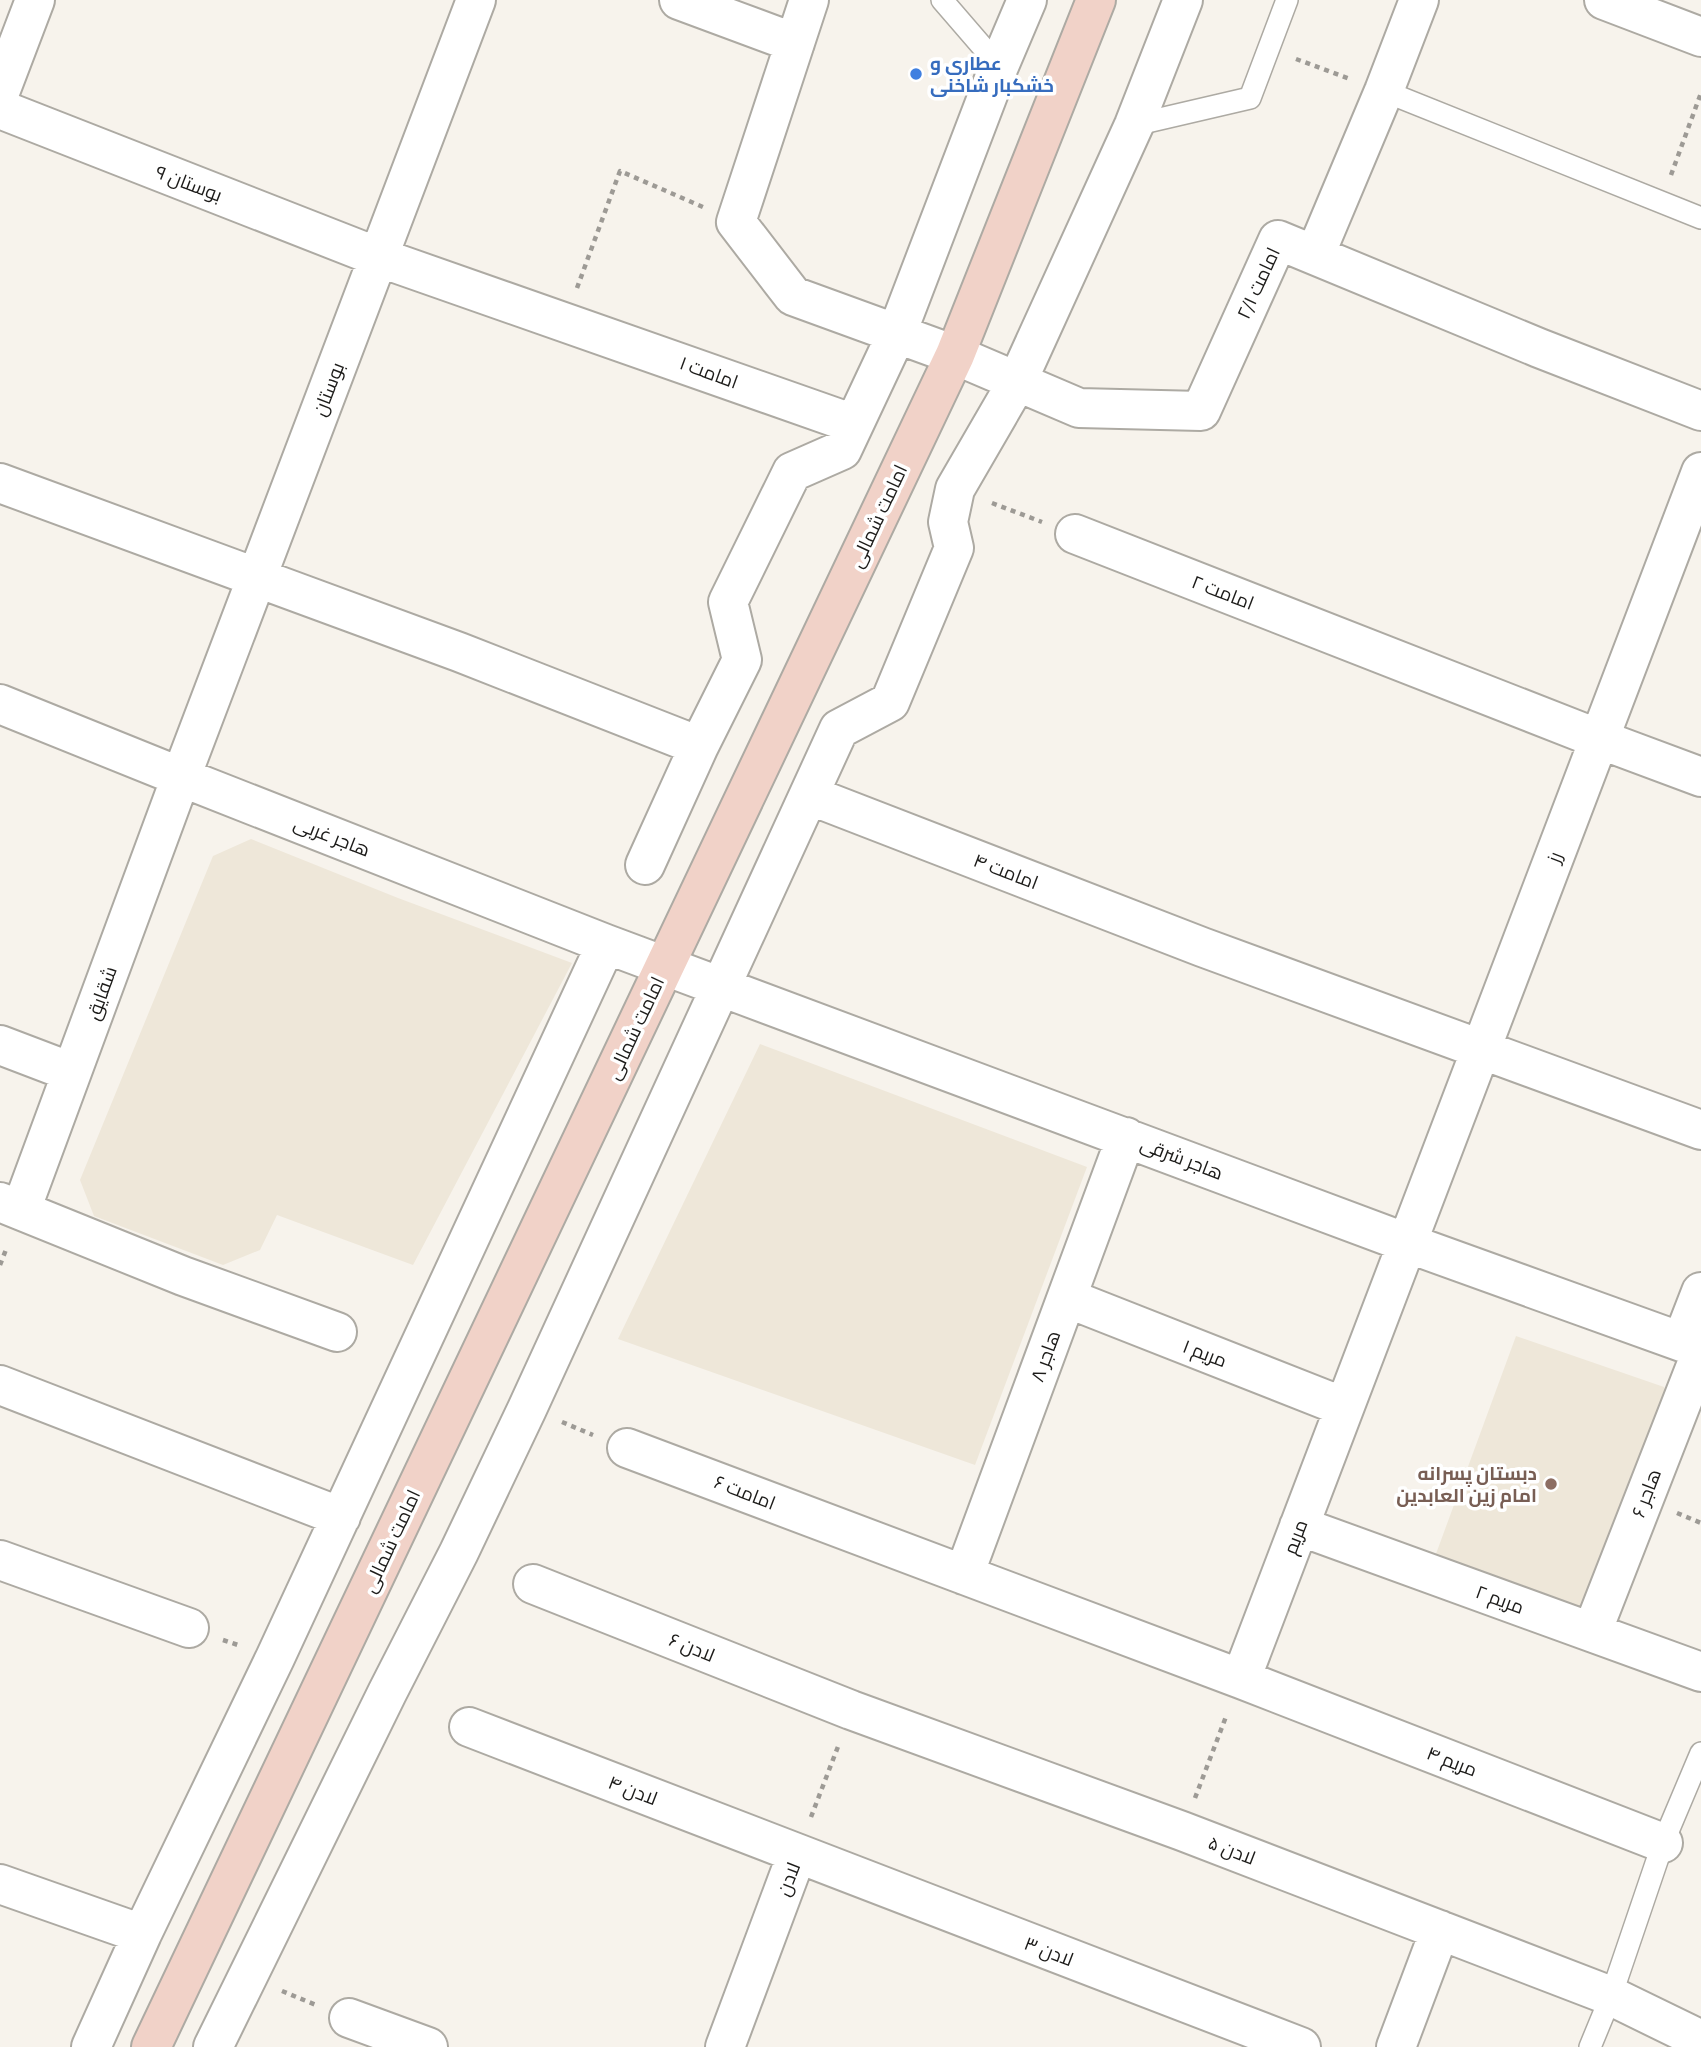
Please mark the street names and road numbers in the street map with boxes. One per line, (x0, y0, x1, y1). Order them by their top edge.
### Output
street label: بوستان ۹ (152, 159, 226, 207)
street label: امامت ۲/۱ (1231, 243, 1285, 323)
street label: امامت ۱ (676, 350, 742, 394)
street label: بوستان (307, 359, 349, 419)
street label: امامت شمالی (844, 461, 912, 571)
street label: امامت ۲ (1189, 569, 1257, 615)
street label: هاجر غربی (290, 810, 374, 862)
street label: امامت ۴ (970, 848, 1042, 894)
street label: رز (1541, 848, 1567, 867)
street label: شقایق (80, 963, 123, 1024)
street label: امامت شمالی (601, 973, 669, 1083)
street label: هاجر شرقی (1137, 1131, 1227, 1185)
street label: هاجر ۸ (1025, 1327, 1065, 1385)
street label: مریم ۱ (1179, 1334, 1230, 1374)
street label: هاجر ۶ (1626, 1465, 1666, 1521)
street label: امامت ۶ (711, 1469, 779, 1515)
street label: امامت شمالی (357, 1486, 425, 1596)
street label: مریم (1277, 1516, 1314, 1559)
street label: مریم ۲ (1472, 1579, 1527, 1621)
street label: لادن ۶ (666, 1627, 718, 1667)
street label: مریم ۴ (1423, 1740, 1481, 1783)
street label: لادن ۴ (605, 1770, 661, 1810)
street label: لادن ۵ (1205, 1830, 1259, 1870)
street label: لادن (771, 1859, 805, 1899)
street label: لادن ۳ (1021, 1931, 1077, 1971)

